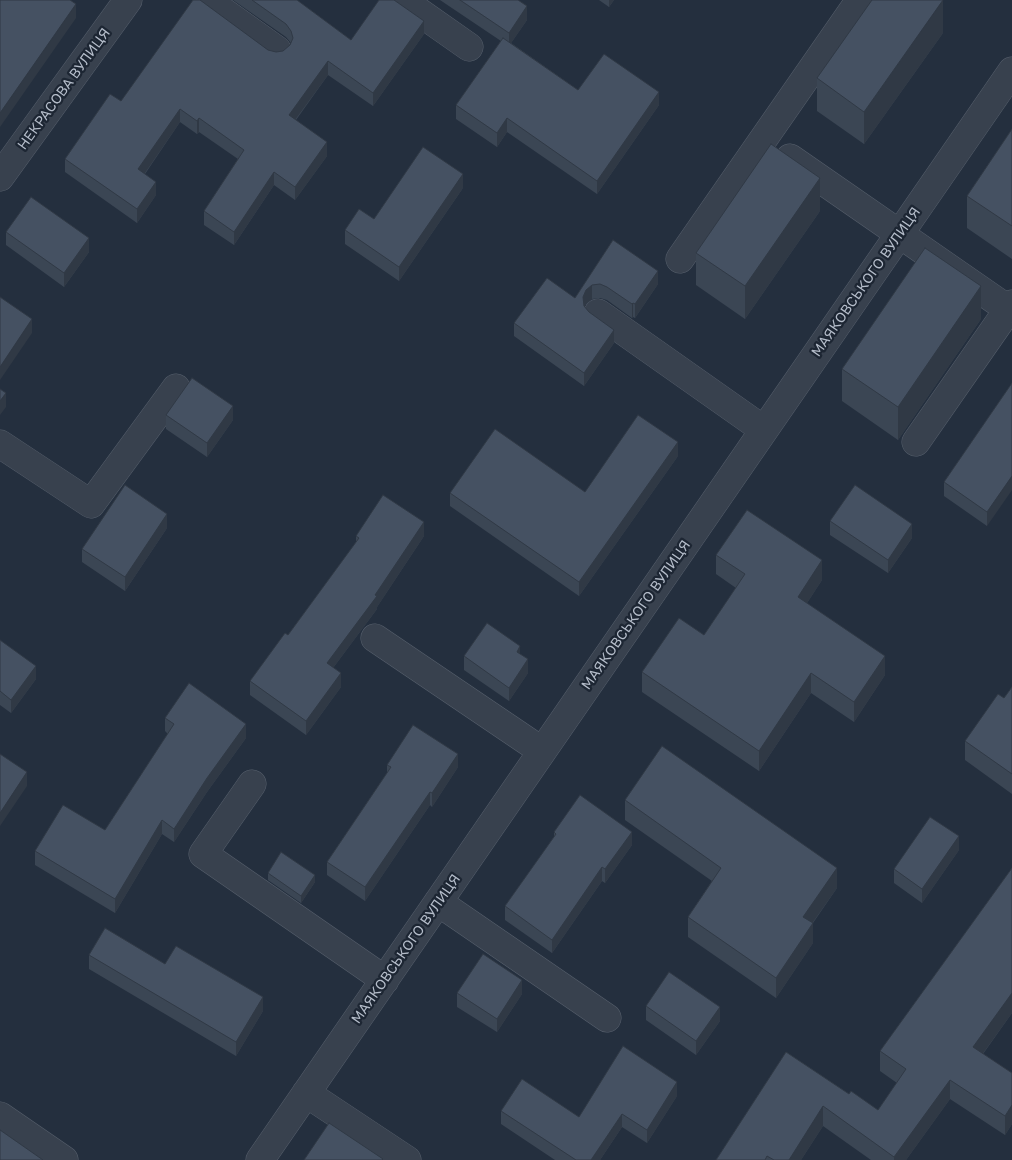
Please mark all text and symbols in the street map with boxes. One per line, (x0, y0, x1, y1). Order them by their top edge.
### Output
street label: НЕКРАСОВА ВУЛИЦЯ (14, 25, 114, 153)
street label: МАЯКОВСЬКОГО ВУЛИЦЯ (808, 204, 924, 360)
street label: МАЯКОВСЬКОГО ВУЛИЦЯ (578, 537, 694, 693)
street label: МАЯКОВСЬКОГО ВУЛИЦЯ (348, 871, 464, 1027)

